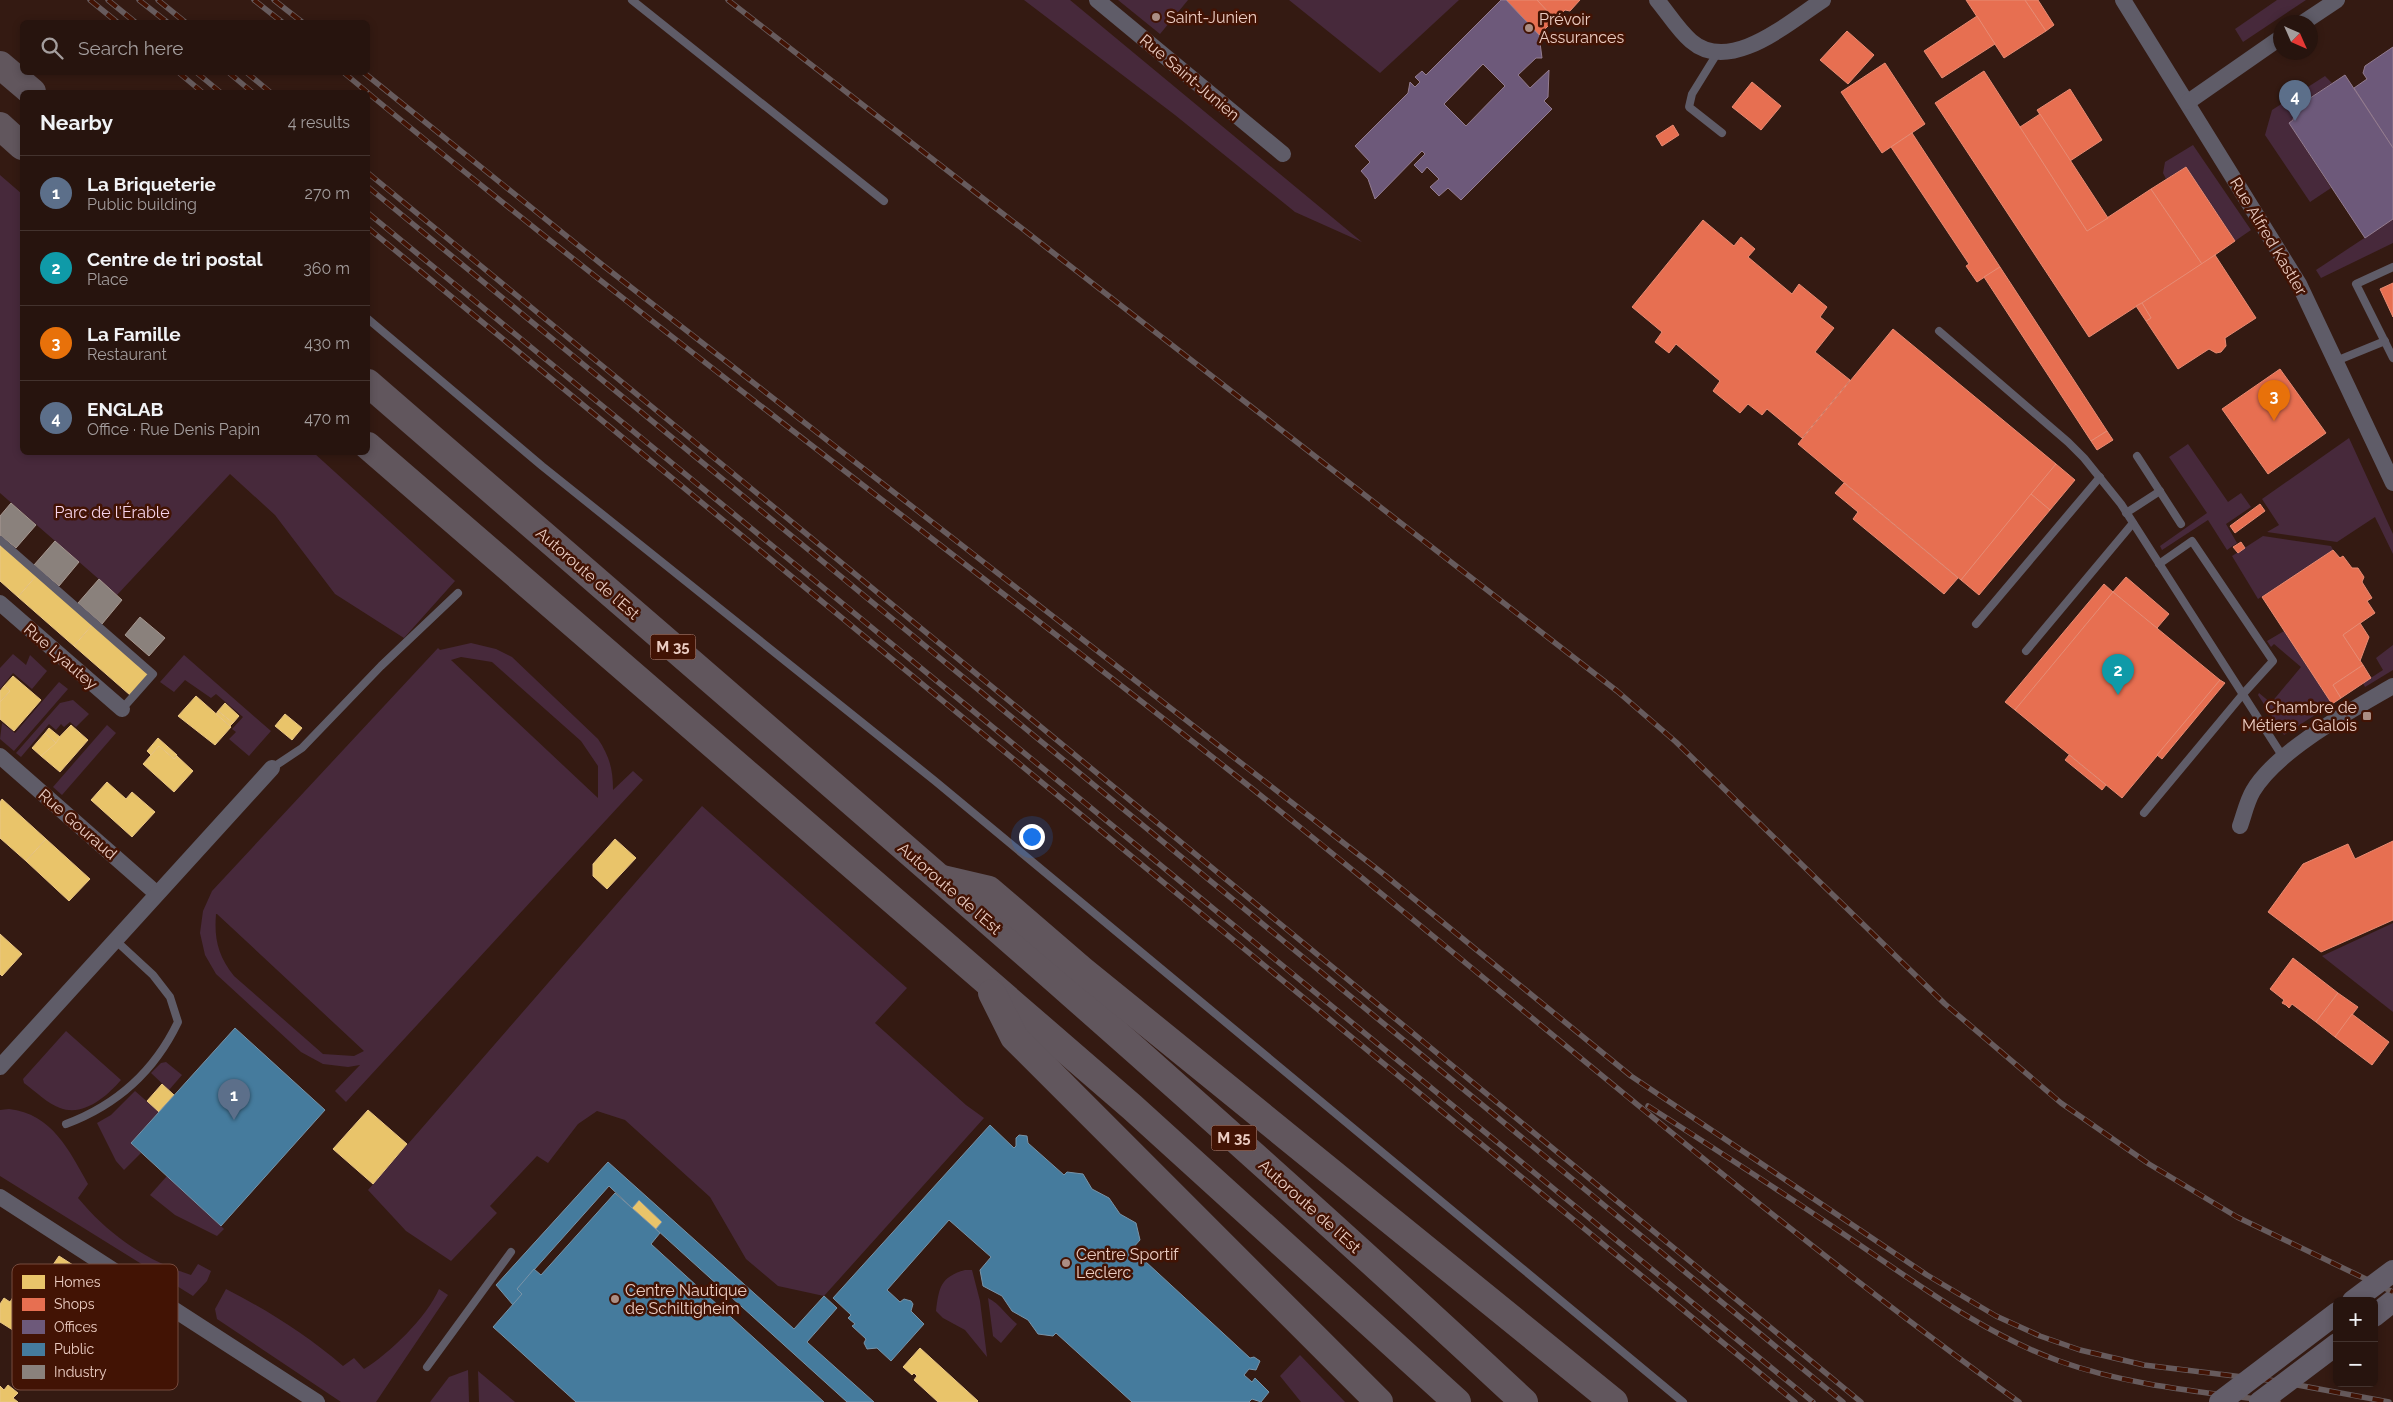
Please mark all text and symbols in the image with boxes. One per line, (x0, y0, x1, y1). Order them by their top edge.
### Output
place label: Saint-Junien (1166, 8, 1257, 27)
place label: Prévoir Assurances (1539, 10, 1624, 47)
marker: Saint-Junien (1150, 11, 1162, 23)
north arrow (2273, 15, 2318, 60)
search box (20, 20, 370, 75)
marker: Prévoir Assurances (1523, 22, 1535, 34)
street label: Rue Saint-Junien (1136, 30, 1243, 125)
icon: search (38, 34, 66, 62)
text: Search here (78, 37, 184, 59)
pin: 4 (2279, 80, 2311, 121)
text: Nearby (40, 110, 113, 135)
text: 4 results (288, 113, 350, 132)
text: La Briqueterie (87, 173, 216, 195)
street label: Rue Alfred Kastler (2226, 174, 2311, 299)
text: 1 (52, 184, 60, 203)
text: 270 m (305, 184, 350, 203)
text: Public building (87, 195, 197, 214)
text: Centre de tri postal (87, 248, 263, 270)
text: 2 (51, 259, 61, 278)
text: 360 m (303, 259, 350, 278)
text: Place (87, 270, 128, 289)
text: La Famille (87, 323, 181, 345)
text: 3 (52, 334, 60, 353)
text: 430 m (304, 334, 350, 353)
text: Restaurant (87, 345, 167, 364)
pin: 3 (2258, 380, 2290, 421)
text: ENGLAB (87, 398, 163, 420)
text: 4 (51, 409, 61, 428)
text: 470 m (304, 409, 350, 428)
text: Office · Rue Denis Papin (87, 420, 260, 439)
park label: Parc de l'Érable (54, 502, 170, 522)
street label: Autoroute de l’Est (532, 523, 644, 624)
street label: Rue Lyautey (20, 619, 102, 694)
road number: M 35 (650, 634, 696, 660)
pin: 2 (2102, 654, 2134, 695)
place label: Chambre de Métiers - Galois (2242, 698, 2357, 735)
marker: Chambre de Métiers - Galois (2361, 710, 2373, 722)
street label: Rue Gouraud (35, 785, 121, 864)
your location (1019, 824, 1045, 850)
street label: Autoroute de l’Est (894, 838, 1006, 939)
pin: 1 (218, 1079, 250, 1120)
road number: M 35 (1212, 1126, 1256, 1150)
street label: Autoroute de l’Est (1255, 1156, 1365, 1258)
place label: Centre Sportif Leclerc (1076, 1245, 1179, 1282)
marker: Centre Sportif Leclerc (1060, 1257, 1072, 1269)
legend (12, 1264, 178, 1390)
text: Homes (54, 1274, 101, 1290)
place label: Centre Nautique de Schiltigheim (625, 1281, 747, 1318)
marker: Centre Nautique de Schiltigheim (609, 1293, 621, 1305)
text: Shops (54, 1296, 95, 1312)
map controls (2333, 1297, 2378, 1387)
button: + (2333, 1297, 2378, 1342)
text: Offices (54, 1319, 98, 1335)
text: Public (54, 1341, 95, 1357)
button: − (2333, 1342, 2378, 1387)
text: Industry (54, 1364, 107, 1380)

